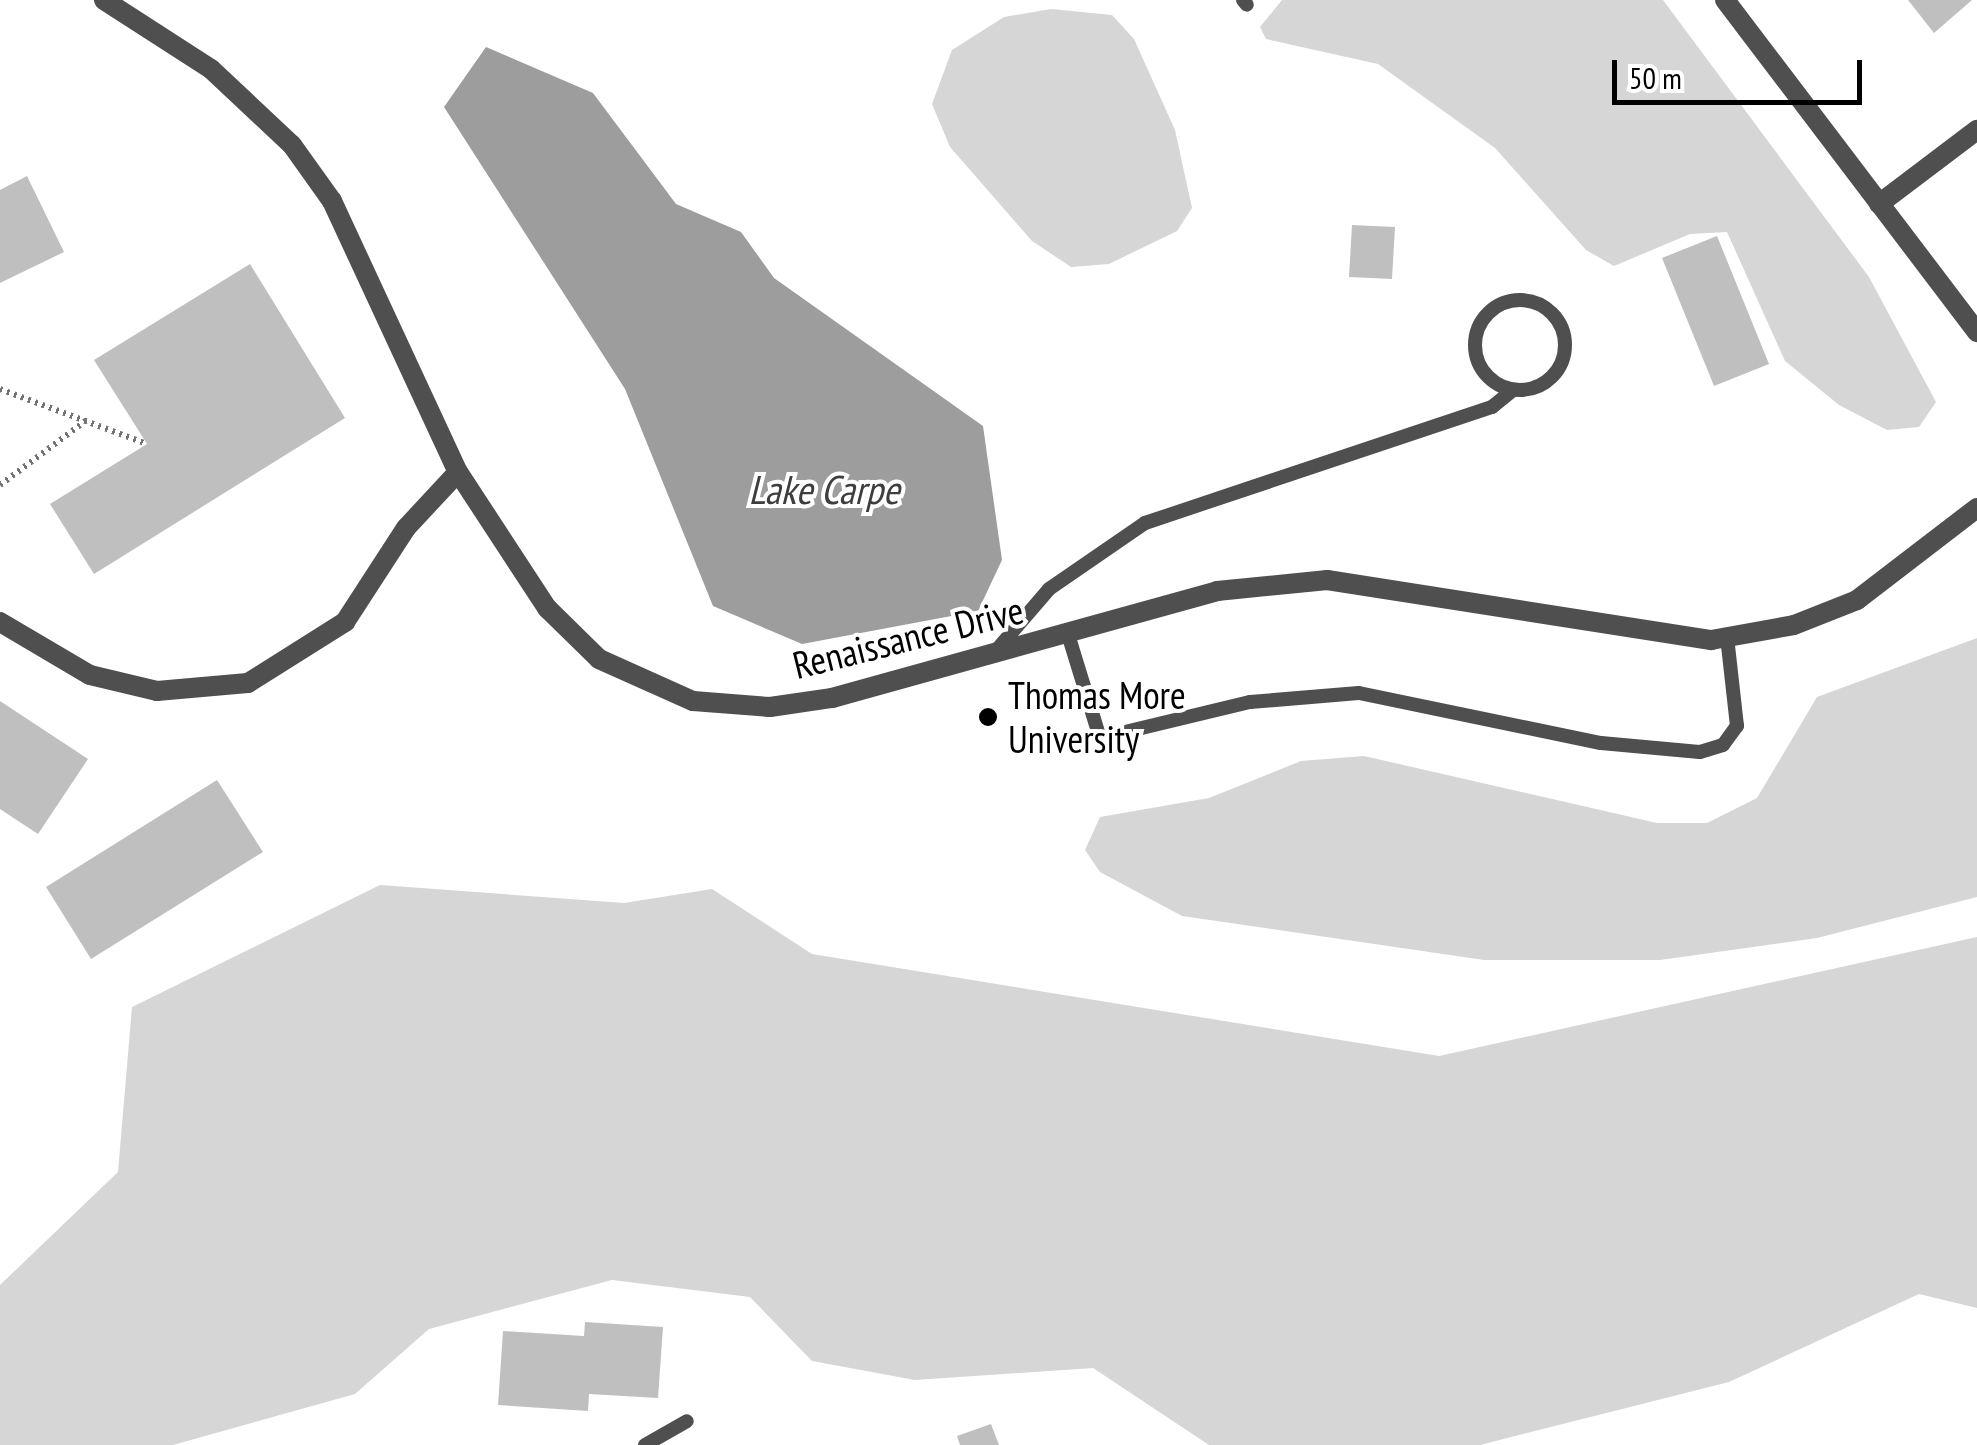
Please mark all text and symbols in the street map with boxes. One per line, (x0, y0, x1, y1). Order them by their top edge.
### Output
scale bar (1617, 40, 1867, 102)
text: 50 m (1629, 58, 1682, 97)
water label: Lake Carpe (749, 465, 899, 513)
street label: Renaissance Drive (788, 586, 1028, 688)
place label: Thomas More University (1008, 672, 1186, 762)
marker: Thomas More University (977, 706, 999, 728)

